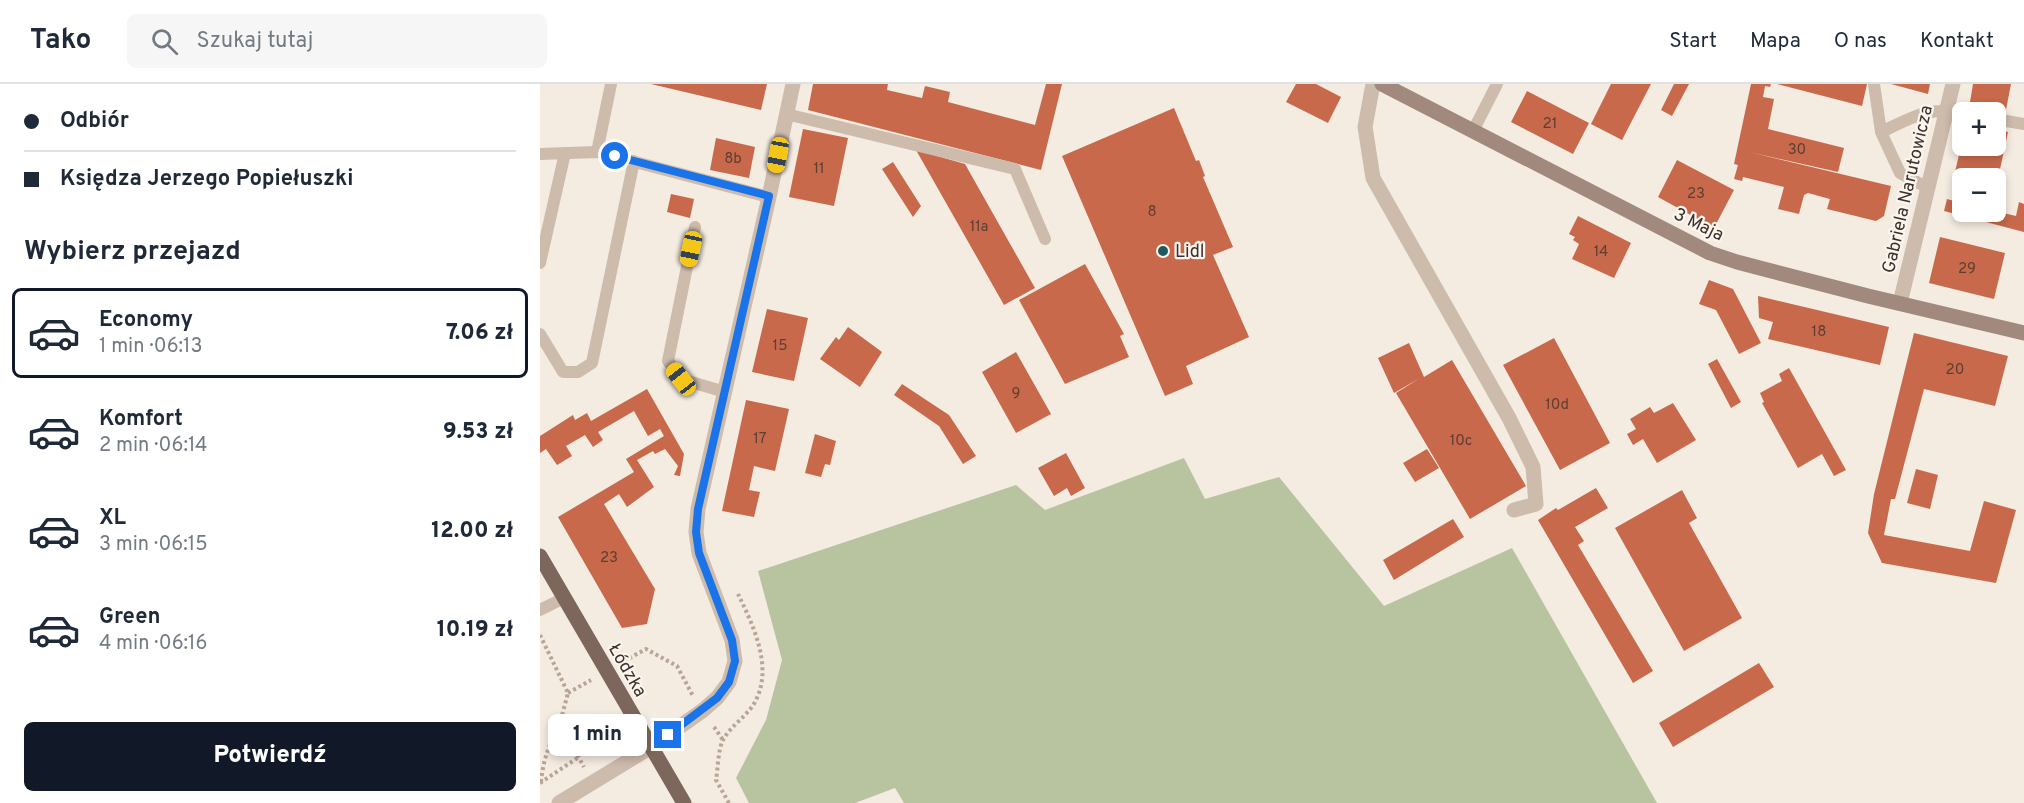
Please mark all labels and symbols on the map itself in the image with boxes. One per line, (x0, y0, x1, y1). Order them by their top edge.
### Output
street label: Gabriela Narutowicza (1878, 103, 1939, 276)
house number: 21 (1543, 115, 1557, 134)
car (766, 136, 790, 174)
house number: 30 (1788, 141, 1806, 160)
route start (601, 142, 628, 169)
house number: 8b (724, 150, 742, 169)
house number: 11 (813, 160, 825, 179)
house number: 23 (1687, 185, 1705, 204)
house number: 8 (1147, 203, 1157, 222)
street label: 3 Maja (1669, 203, 1727, 247)
house number: 11a (970, 218, 988, 237)
car (678, 230, 704, 268)
place label: Lidl (1175, 241, 1204, 264)
house number: 14 (1594, 243, 1608, 262)
marker: Lidl (1156, 244, 1170, 258)
house number: 29 (1958, 260, 1976, 279)
house number: 18 (1812, 323, 1826, 342)
house number: 15 (773, 337, 787, 356)
car (663, 359, 699, 399)
house number: 20 (1946, 361, 1964, 380)
house number: 9 (1012, 385, 1020, 404)
house number: 10d (1545, 396, 1569, 415)
house number: 17 (753, 430, 767, 449)
house number: 10c (1450, 432, 1472, 451)
house number: 23 (600, 549, 618, 568)
street label: Łódzka (602, 640, 651, 702)
callout: 1 min (548, 714, 647, 756)
route end (654, 721, 681, 748)

